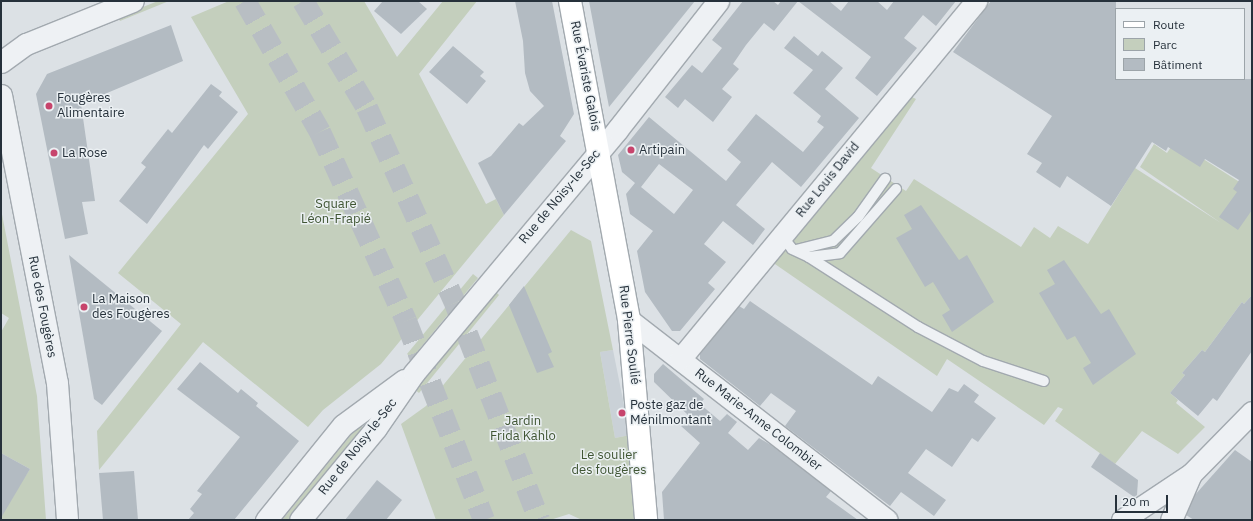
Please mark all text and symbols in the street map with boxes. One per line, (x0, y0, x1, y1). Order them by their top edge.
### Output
legend (1115, 8, 1245, 80)
text: Route (1153, 17, 1185, 32)
street label: Rue Évariste Galois (567, 20, 603, 132)
text: Parc (1153, 37, 1177, 52)
text: Bâtiment (1153, 57, 1203, 72)
place label: Fougères Alimentaire (57, 91, 125, 122)
marker: Fougères Alimentaire (44, 101, 54, 111)
street label: Rue Louis David (793, 139, 863, 221)
place label: Artipain (639, 142, 685, 158)
place label: La Rose (62, 145, 107, 161)
marker: Artipain (626, 145, 636, 155)
street label: Rue de Noisy-le-Sec (516, 147, 604, 247)
marker: La Rose (49, 148, 59, 158)
park label: Square Léon-Frapié (301, 197, 371, 228)
street label: Rue des Fougères (24, 255, 60, 359)
street label: Rue Pierre Soulié (615, 284, 643, 386)
place label: La Maison des Fougères (92, 292, 170, 323)
marker: La Maison des Fougères (79, 302, 89, 312)
street label: Rue Marie-Anne Colombier (691, 365, 825, 475)
street label: Rue de Noisy-le-Sec (316, 396, 400, 498)
place label: Poste gaz de Ménilmontant (630, 398, 711, 429)
marker: Poste gaz de Ménilmontant (617, 408, 627, 418)
park label: Jardin Frida Kahlo (490, 414, 556, 445)
park label: Le soulier des fougères (572, 448, 646, 479)
scale bar (1117, 487, 1170, 513)
text: 20 m (1122, 494, 1150, 509)

